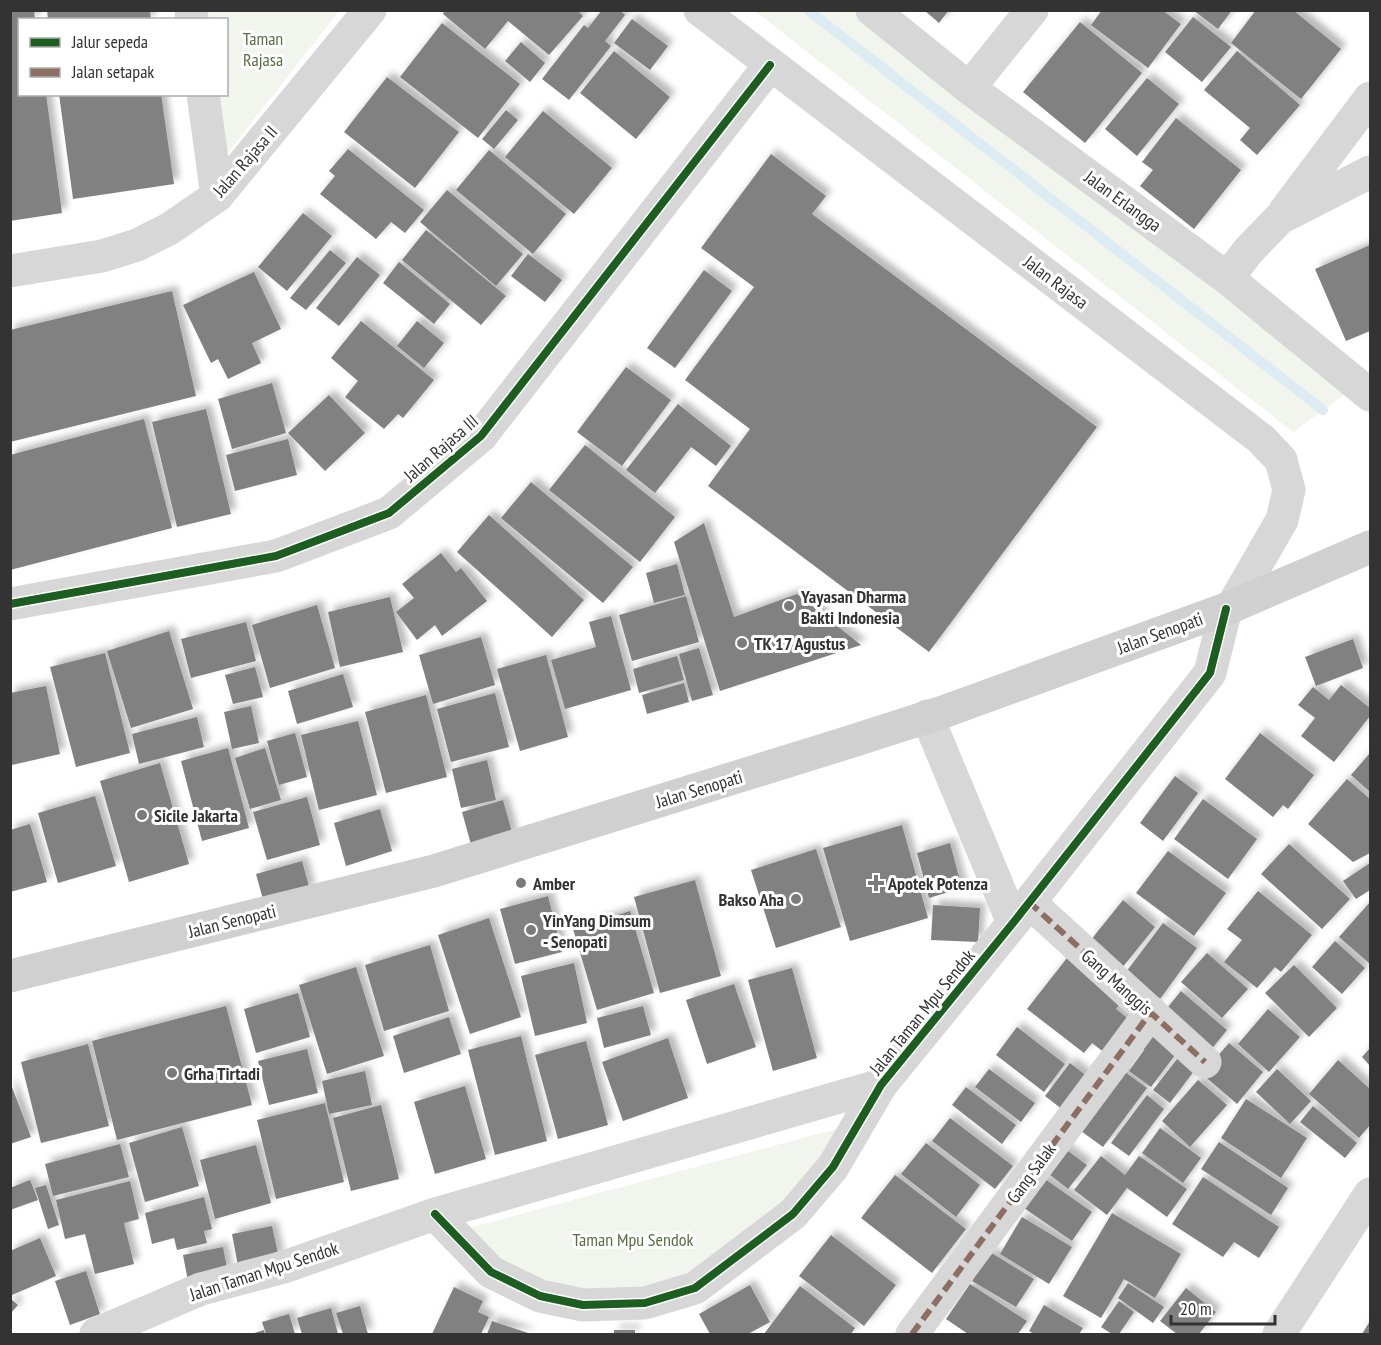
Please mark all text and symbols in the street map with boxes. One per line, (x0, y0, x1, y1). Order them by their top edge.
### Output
legend (18, 18, 228, 96)
park label: Taman Rajasa (243, 27, 283, 71)
text: Jalur sepeda (71, 30, 148, 53)
text: Jalan setapak (71, 60, 154, 83)
street label: Jalan Rajasa II (207, 121, 282, 202)
street label: Jalan Erlangga (1079, 165, 1166, 237)
street label: Jalan Rajasa (1018, 250, 1093, 314)
street label: Jalan Rajasa III (398, 409, 483, 487)
place label: Yayasan Dharma Bakti Indonesia (800, 585, 906, 629)
marker: Yayasan Dharma Bakti Indonesia (782, 599, 796, 613)
street label: Jalan Senopati (1113, 607, 1206, 659)
place label: TK 17 Agustus (754, 632, 845, 655)
marker: TK 17 Agustus (735, 636, 749, 650)
street label: Jalan Senopati (652, 765, 745, 813)
place label: Sicile Jakarta (154, 804, 238, 827)
marker: Sicile Jakarta (135, 808, 149, 822)
place label: Amber (532, 872, 576, 895)
place label: Apotek Potenza (887, 872, 988, 895)
marker: Amber (514, 876, 528, 890)
marker: Apotek Potenza (869, 876, 883, 890)
place label: Bakso Aha (718, 888, 784, 911)
marker: Bakso Aha (789, 892, 803, 906)
street label: Jalan Senopati (185, 899, 278, 943)
place label: YinYang Dimsum - Senopati (542, 909, 651, 953)
marker: YinYang Dimsum - Senopati (524, 923, 538, 937)
street label: Gang Manggis (1077, 944, 1157, 1020)
street label: Jalan Taman Mpu Sendok (864, 945, 980, 1080)
place label: Grha Tirtadi (184, 1062, 260, 1085)
marker: Grha Tirtadi (165, 1066, 179, 1080)
street label: Gang Salak (1001, 1138, 1061, 1208)
park label: Taman Mpu Sendok (573, 1228, 693, 1251)
street label: Jalan Taman Mpu Sendok (186, 1236, 341, 1306)
scale bar (1171, 1288, 1274, 1326)
text: 20 m (1180, 1297, 1212, 1320)

